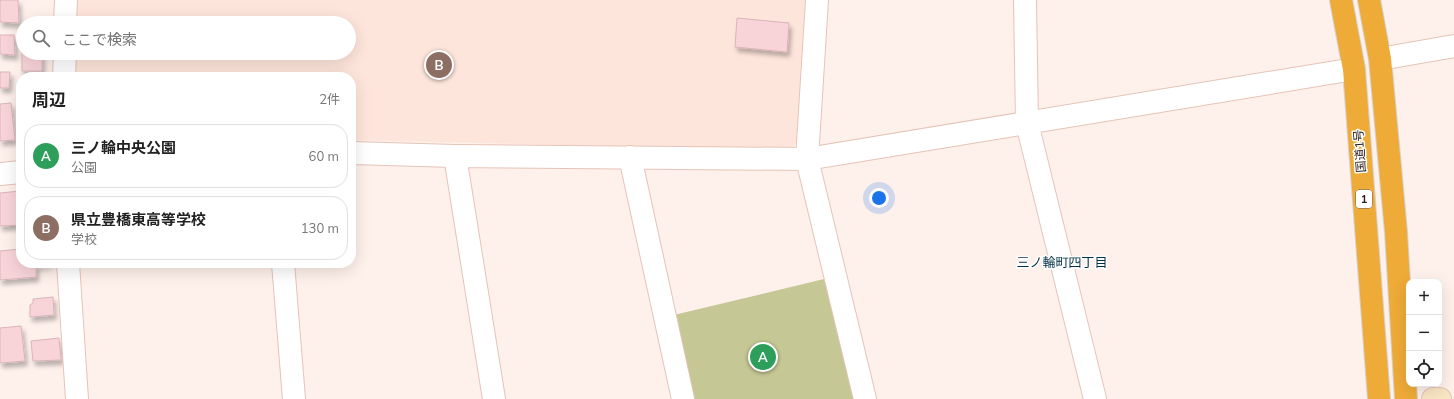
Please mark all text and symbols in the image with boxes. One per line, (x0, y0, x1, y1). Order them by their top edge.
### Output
search box (16, 16, 356, 60)
icon: search (30, 27, 52, 49)
text: ここで検索 (62, 30, 137, 49)
pin: B (426, 50, 452, 80)
text: 周辺 (32, 89, 66, 110)
text: 2件 (319, 91, 340, 107)
street label: 国道1号 (1351, 129, 1368, 173)
text: 三ノ輪中央公園 (71, 138, 176, 157)
text: A (41, 148, 51, 164)
text: 60 m (309, 148, 339, 164)
text: 公園 (71, 159, 97, 175)
your location (869, 188, 889, 208)
road number: 1 (1356, 190, 1372, 208)
text: 県立豊橋東高等学校 (71, 210, 206, 229)
text: B (42, 220, 50, 236)
text: 130 m (301, 220, 339, 236)
text: 学校 (71, 231, 97, 247)
district label: 三ノ輪町四丁目 (1016, 254, 1108, 270)
map controls (1406, 279, 1442, 387)
button: + (1406, 279, 1442, 315)
button: − (1406, 315, 1442, 351)
pin: A (750, 342, 776, 372)
button: locate (1406, 351, 1442, 387)

